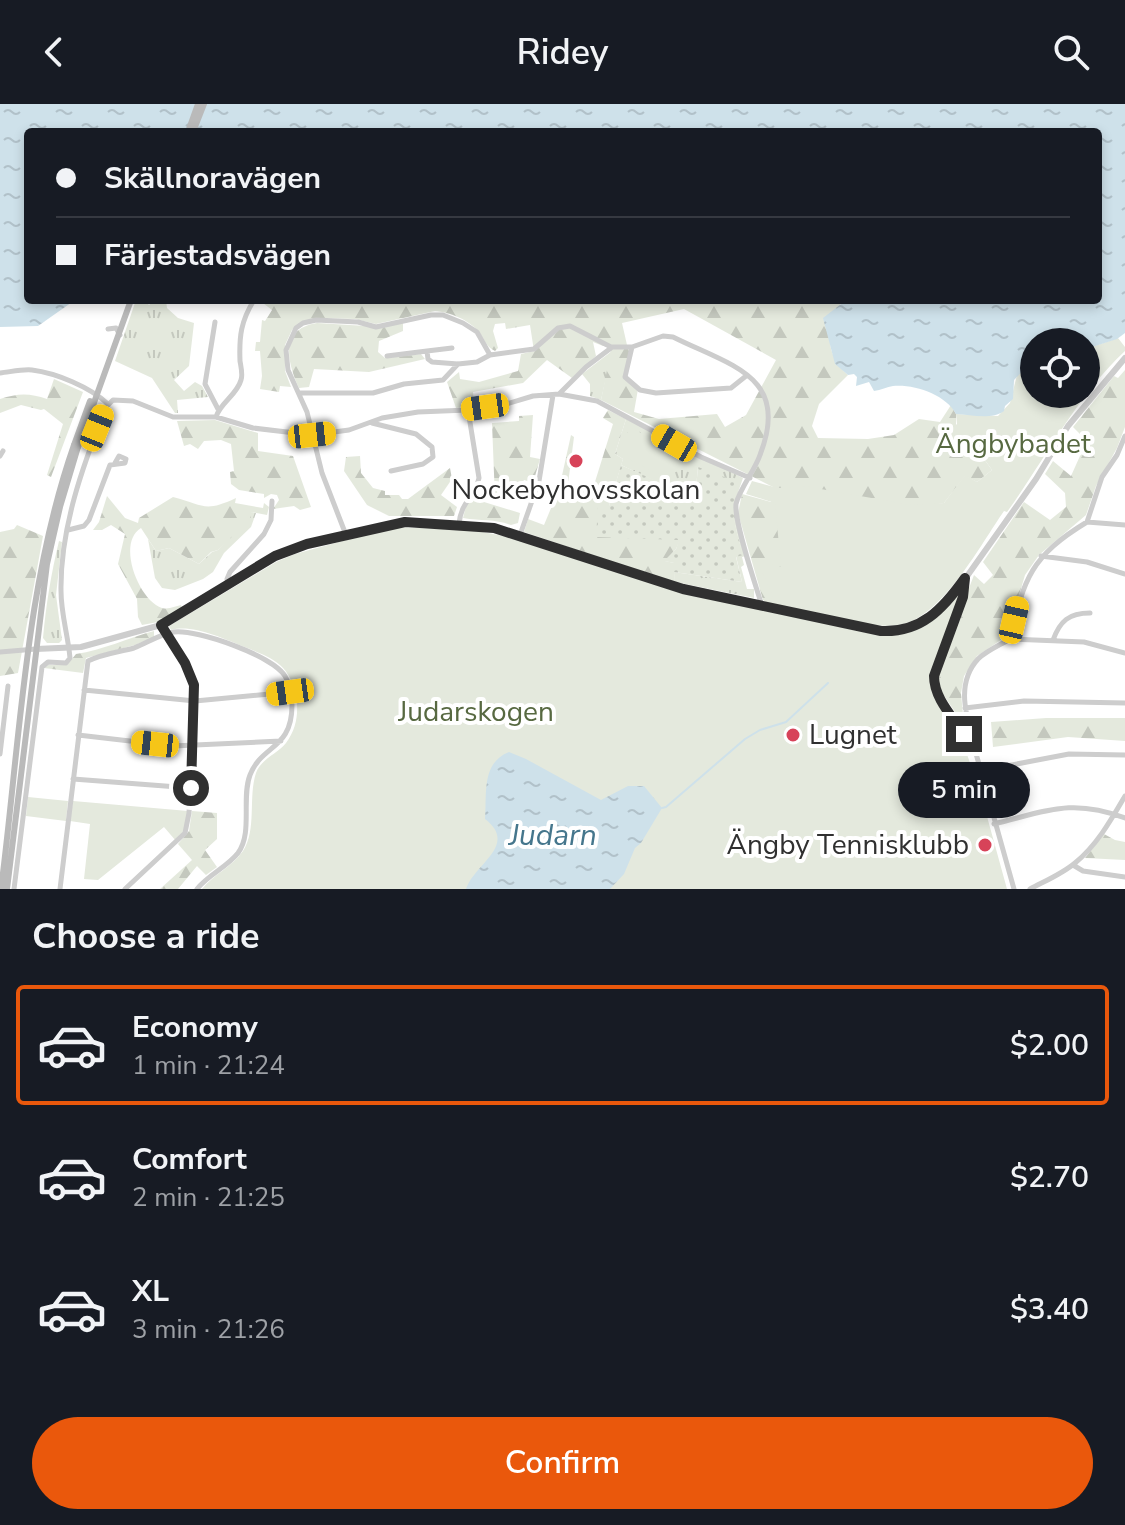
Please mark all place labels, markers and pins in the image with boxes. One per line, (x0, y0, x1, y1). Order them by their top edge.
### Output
marker: Nockebyhovsskolan (567, 452, 585, 470)
place label: Nockebyhovsskolan (452, 471, 700, 509)
place label: Lugnet (809, 716, 897, 754)
marker: Lugnet (784, 726, 802, 744)
place label: Ängby Tennisklubb (727, 826, 969, 864)
marker: Ängby Tennisklubb (976, 836, 994, 854)

